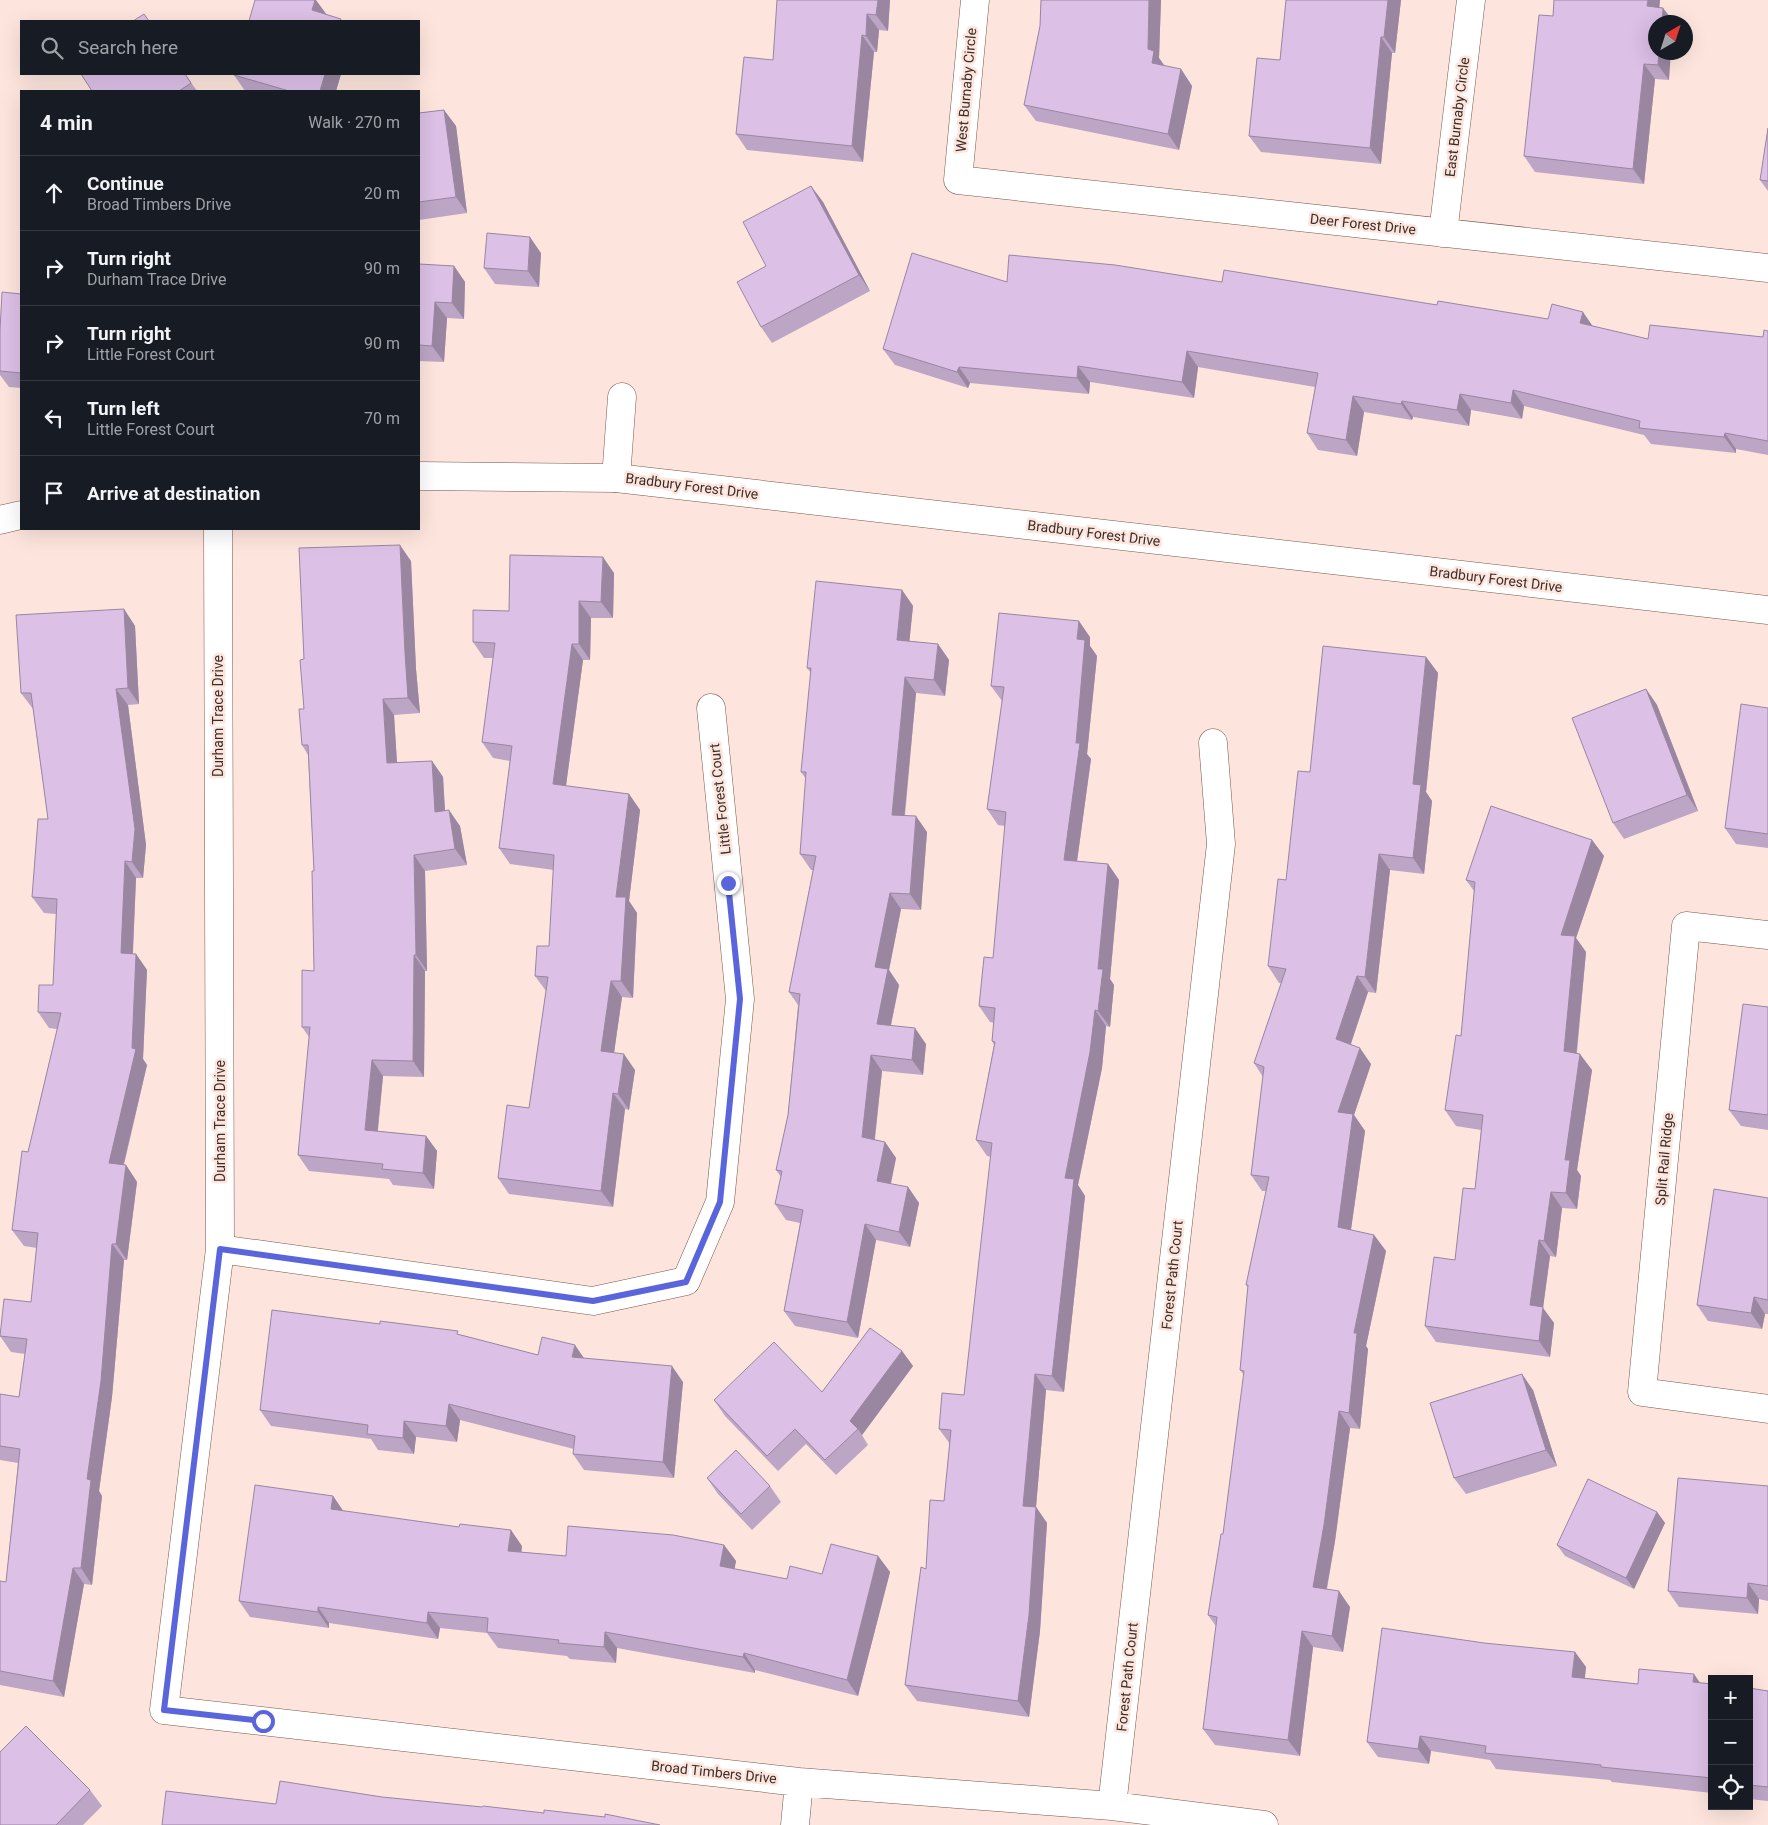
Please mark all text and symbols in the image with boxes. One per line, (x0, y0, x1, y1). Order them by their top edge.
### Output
north arrow (1648, 15, 1693, 60)
search box (20, 20, 420, 75)
street label: West Burnaby Circle (953, 27, 979, 153)
icon: search (38, 34, 66, 62)
text: Search here (78, 36, 178, 59)
street label: East Burnaby Circle (1442, 56, 1472, 178)
text: 4 min (40, 111, 93, 135)
text: Walk · 270 m (308, 113, 400, 132)
text: Continue (87, 172, 164, 195)
icon: ahead (40, 179, 68, 207)
text: 20 m (364, 184, 400, 203)
text: Broad Timbers Drive (87, 195, 231, 214)
street label: Deer Forest Drive (1309, 210, 1417, 238)
text: Turn right (87, 247, 171, 270)
icon: right (40, 254, 68, 282)
text: 90 m (364, 259, 400, 278)
text: Durham Trace Drive (87, 270, 227, 289)
text: Turn right (87, 322, 171, 345)
icon: right (40, 329, 68, 357)
text: 90 m (364, 334, 400, 353)
text: Little Forest Court (87, 345, 215, 364)
text: Turn left (87, 397, 160, 420)
icon: left (40, 404, 68, 432)
text: 70 m (364, 409, 400, 428)
text: Little Forest Court (87, 420, 215, 439)
street label: Bradbury Forest Drive (625, 470, 759, 502)
icon: arrive (40, 479, 68, 507)
text: Arrive at destination (87, 482, 260, 505)
street label: Bradbury Forest Drive (1027, 517, 1161, 549)
street label: Bradbury Forest Drive (1429, 563, 1563, 595)
street label: Durham Trace Drive (210, 655, 226, 777)
street label: Little Forest Court (706, 742, 734, 855)
route end (717, 872, 740, 895)
street label: Durham Trace Drive (212, 1060, 228, 1182)
street label: Split Rail Ridge (1652, 1112, 1676, 1206)
street label: Forest Path Court (1158, 1219, 1186, 1330)
street label: Forest Path Court (1113, 1621, 1141, 1732)
map controls (1708, 1675, 1753, 1810)
button: + (1708, 1675, 1753, 1720)
route start (252, 1710, 275, 1733)
button: − (1708, 1720, 1753, 1765)
street label: Broad Timbers Drive (650, 1757, 778, 1787)
button: locate (1708, 1765, 1753, 1810)

